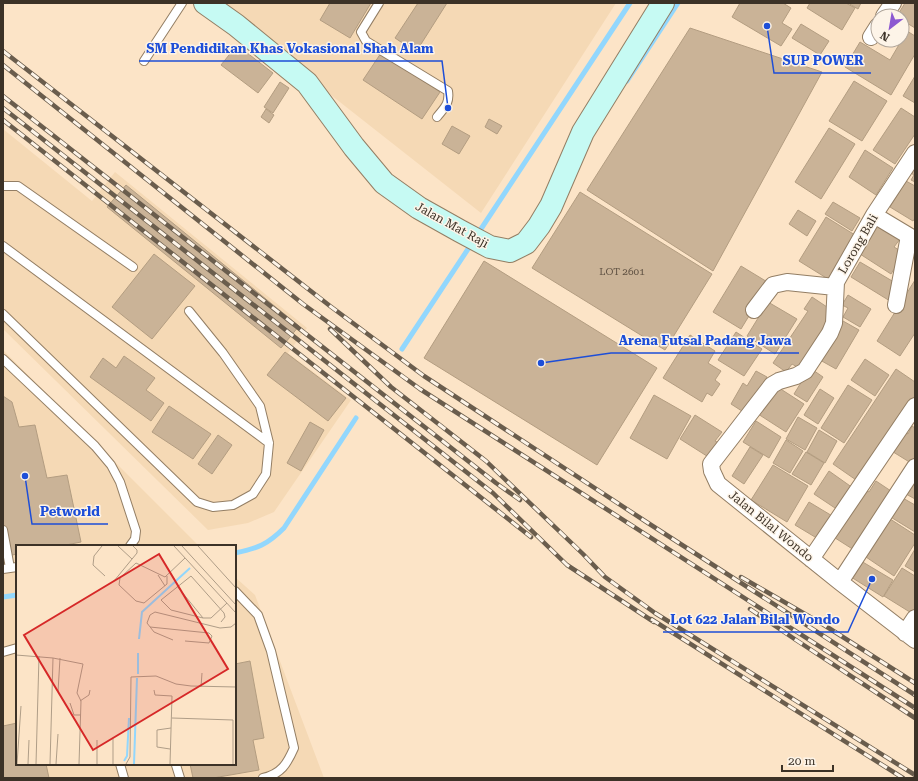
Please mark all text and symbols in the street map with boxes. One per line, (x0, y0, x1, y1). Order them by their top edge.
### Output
north arrow (870, 8, 910, 48)
text: N (878, 28, 892, 44)
callout: SM Pendidikan Khas Vokasional Shah Alam (139, 36, 442, 61)
text: SM Pendidikan Khas Vokasional Shah Alam (146, 41, 434, 56)
callout: SUP POWER (774, 48, 871, 73)
text: SUP POWER (782, 53, 864, 68)
street label: Jalan Mat Raji (413, 199, 491, 251)
street label: Lorong Bali (835, 211, 881, 276)
house number: LOT 2601 (599, 266, 645, 277)
callout: Arena Futsal Padang Jawa (611, 328, 799, 353)
text: Arena Futsal Padang Jawa (619, 333, 792, 348)
street label: Jalan Bilal Wondo (726, 488, 816, 564)
callout: Petworld (32, 499, 108, 524)
text: Petworld (40, 504, 100, 519)
inset map (16, 545, 236, 765)
callout: Lot 622 Jalan Bilal Wondo (663, 607, 848, 632)
text: Lot 622 Jalan Bilal Wondo (670, 612, 840, 627)
scale bar (782, 747, 833, 773)
text: 20 m (788, 754, 815, 768)

